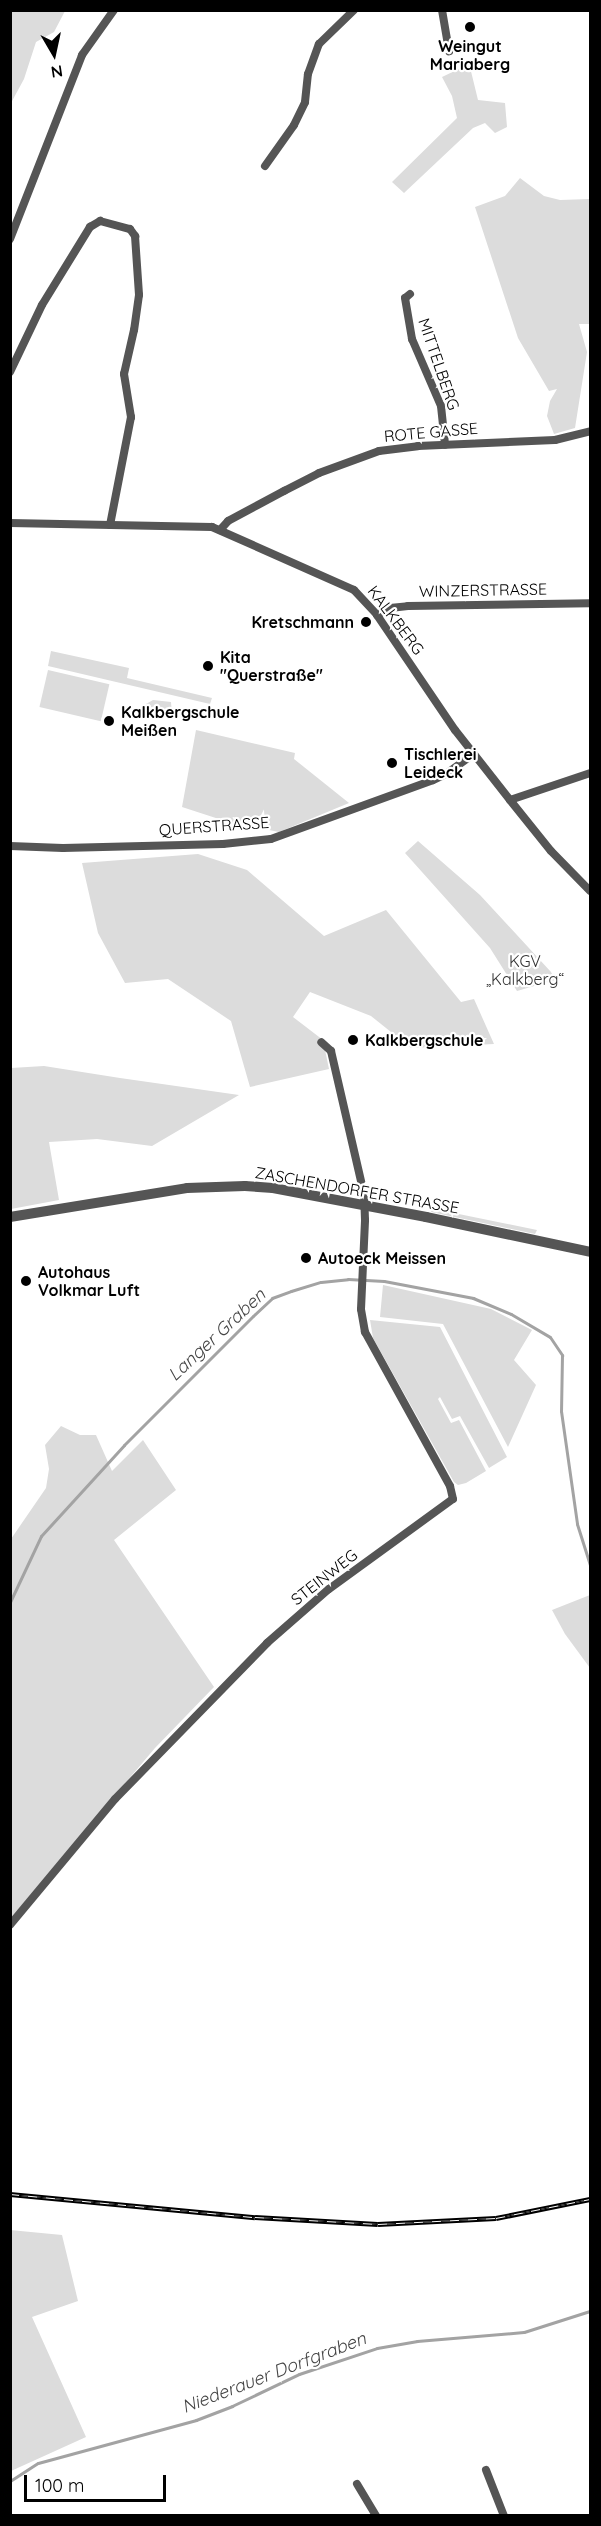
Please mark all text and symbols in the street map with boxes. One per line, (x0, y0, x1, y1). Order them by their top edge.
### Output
marker: Weingut Mariaberg (463, 20, 477, 34)
north arrow (24, 24, 84, 84)
place label: Weingut Mariaberg (430, 36, 510, 74)
text: N (49, 61, 64, 83)
street label: MITTELBERG (414, 316, 464, 412)
street label: ROTE GASSE (383, 418, 479, 446)
street label: WINZERSTRASSE (419, 579, 547, 601)
street label: KALKBERG (364, 582, 428, 658)
place label: Kretschmann (251, 612, 354, 632)
marker: Kretschmann (359, 615, 373, 629)
place label: Kita "Querstraße" (220, 647, 323, 685)
marker: Kita "Querstraße" (201, 659, 215, 673)
place label: Kalkbergschule Meißen (121, 702, 240, 740)
marker: Kalkbergschule Meißen (102, 714, 116, 728)
place label: Tischlerei Leideck (404, 744, 477, 782)
marker: Tischlerei Leideck (385, 756, 399, 770)
street label: QUERSTRASSE (158, 813, 270, 839)
park label: KGV „Kalkberg“ (486, 951, 564, 989)
place label: Kalkbergschule (365, 1030, 484, 1050)
marker: Kalkbergschule (346, 1033, 360, 1047)
street label: ZASCHENDORFER STRASSE (253, 1163, 461, 1217)
place label: Autoeck Meissen (318, 1248, 446, 1268)
marker: Autoeck Meissen (299, 1251, 313, 1265)
place label: Autohaus Volkmar Luft (38, 1262, 140, 1300)
marker: Autohaus Volkmar Luft (19, 1274, 33, 1288)
water label: Langer Graben (164, 1284, 270, 1386)
street label: STEINWEG (287, 1545, 361, 1609)
water label: Niederauer Dorfgraben (179, 2328, 369, 2418)
scale bar (27, 2463, 170, 2501)
text: 100 m (35, 2474, 84, 2497)

